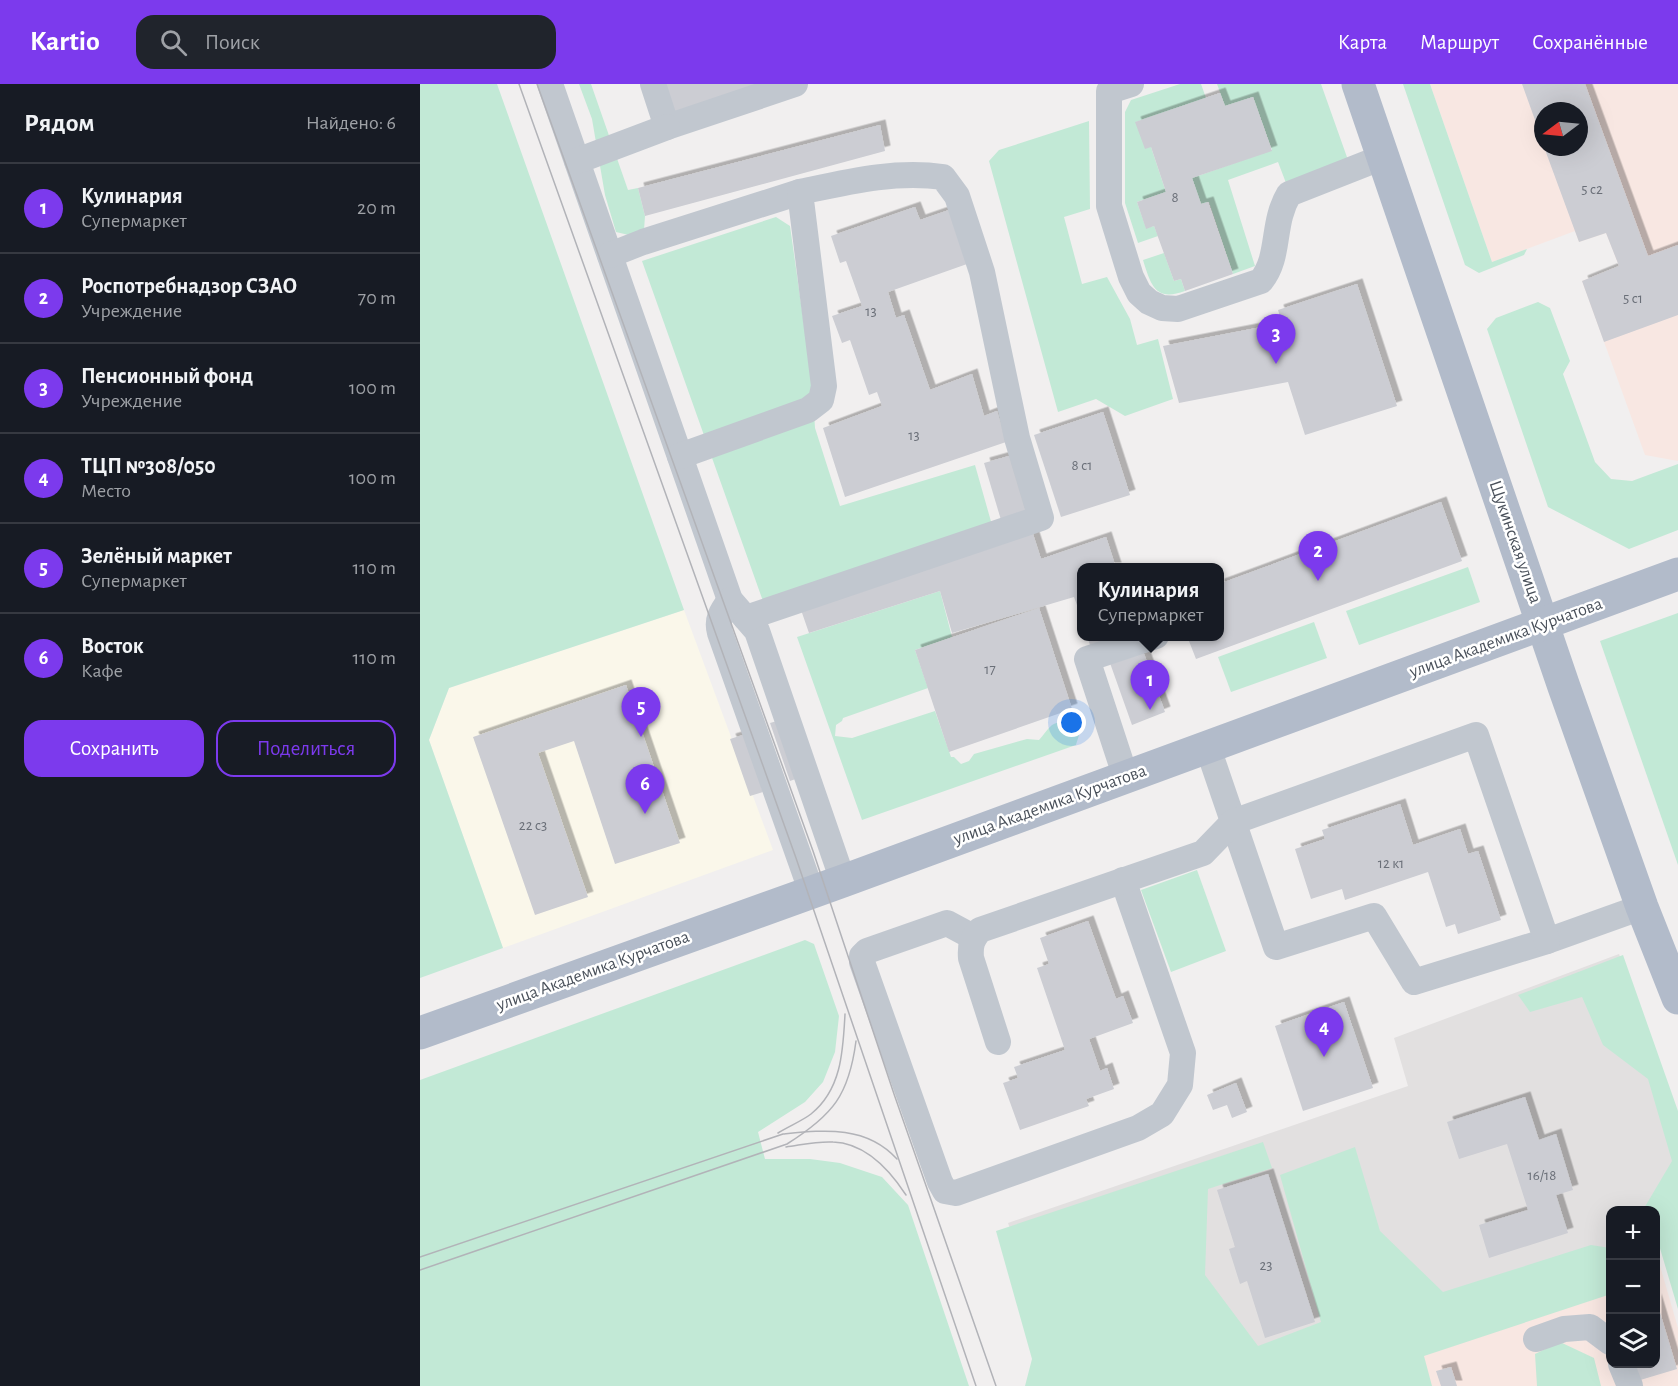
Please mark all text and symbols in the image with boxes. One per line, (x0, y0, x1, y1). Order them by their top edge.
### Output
search box (136, 15, 556, 69)
icon: search (157, 26, 190, 59)
text: Kartio (30, 28, 100, 56)
text: Поиск (205, 31, 260, 53)
text: Карта (1338, 32, 1387, 53)
text: Маршрут (1420, 32, 1499, 53)
text: Сохранённые (1532, 32, 1648, 53)
north arrow (1534, 102, 1588, 156)
text: Рядом (24, 110, 95, 136)
text: Найдено: 6 (306, 113, 396, 133)
house number: 5 с2 (1581, 182, 1603, 197)
text: Кулинария (81, 185, 183, 207)
house number: 8 (1171, 190, 1179, 205)
text: 1 (40, 198, 47, 218)
text: 20 m (357, 198, 396, 218)
text: Супермаркет (81, 211, 187, 231)
text: Роспотребнадзор СЗАО (81, 275, 297, 297)
text: 2 (39, 288, 48, 308)
text: 70 m (358, 288, 396, 308)
house number: 5 с1 (1623, 291, 1643, 306)
text: Учреждение (81, 301, 182, 321)
house number: 13 (865, 304, 877, 319)
pin: 3 (1256, 314, 1296, 364)
text: Пенсионный фонд (81, 365, 253, 387)
text: 3 (39, 378, 48, 398)
text: 100 m (349, 378, 396, 398)
text: Учреждение (81, 391, 182, 411)
house number: 13 (908, 428, 920, 443)
text: ТЦП №308/050 (81, 455, 216, 477)
house number: 8 с1 (1072, 458, 1092, 473)
text: 4 (38, 468, 49, 488)
text: 100 m (349, 468, 396, 488)
street label: Щукинская улица (1486, 478, 1544, 606)
text: Место (81, 481, 131, 501)
pin: 2 (1298, 532, 1338, 581)
text: Зелёный маркет (81, 545, 232, 567)
text: 5 (39, 558, 48, 578)
text: 110 m (352, 558, 396, 578)
popup (1077, 563, 1224, 641)
text: Супермаркет (81, 571, 187, 591)
text: Кулинария (1098, 579, 1199, 601)
street label: улица Академика Курчатова (1406, 595, 1605, 682)
text: Супермаркет (1098, 605, 1203, 625)
text: Восток (81, 635, 144, 657)
text: 6 (39, 648, 48, 668)
text: 110 m (352, 648, 396, 668)
pin: 1 (1130, 660, 1170, 710)
text: Кафе (81, 661, 123, 681)
house number: 17 (984, 662, 996, 677)
pin: 5 (622, 688, 660, 737)
your location (1057, 708, 1086, 737)
button: Сохранить (24, 720, 204, 777)
button: Поделиться (216, 720, 396, 777)
street label: улица Академика Курчатова (950, 762, 1149, 849)
pin: 6 (626, 764, 664, 814)
house number: 22 с3 (519, 818, 547, 833)
house number: 12 к1 (1378, 856, 1404, 871)
street label: улица Академика Курчатова (493, 928, 692, 1015)
pin: 4 (1304, 1008, 1344, 1057)
house number: 16/18 (1528, 1168, 1556, 1183)
map controls (1606, 1206, 1660, 1368)
button: + (1606, 1206, 1660, 1260)
house number: 23 (1259, 1258, 1273, 1273)
button: − (1606, 1260, 1660, 1314)
button: layers (1606, 1314, 1660, 1368)

